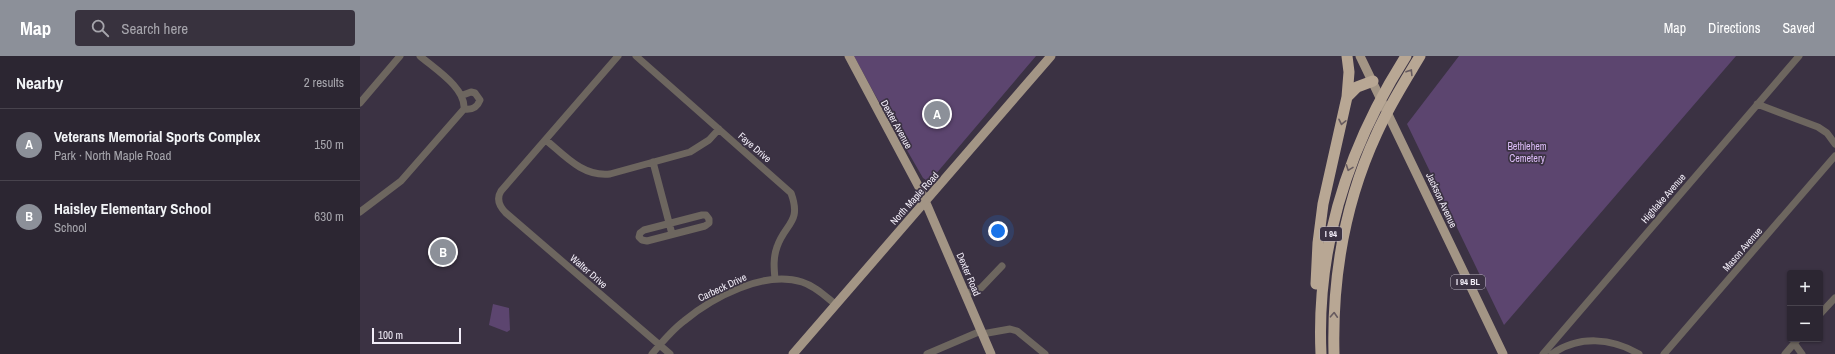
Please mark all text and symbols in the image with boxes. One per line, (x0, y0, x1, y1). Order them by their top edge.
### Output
search box (75, 10, 355, 46)
text: Map (20, 15, 51, 41)
icon: search (89, 17, 111, 39)
text: Search here (121, 18, 188, 39)
text: Map (1664, 19, 1686, 37)
text: Directions (1708, 19, 1760, 37)
text: Saved (1782, 19, 1815, 37)
one-way arrow (1406, 70, 1413, 77)
text: Nearby (16, 71, 63, 94)
text: 2 results (304, 74, 344, 91)
street label: Dexter Avenue (878, 98, 915, 151)
pin: A (924, 99, 950, 129)
one-way arrow (1338, 119, 1346, 125)
text: Veterans Memorial Sports Complex (54, 126, 260, 147)
street label: Faye Drive (735, 129, 774, 166)
text: A (25, 136, 33, 153)
text: 150 m (314, 136, 344, 153)
park label: Bethlehem Cemetery (1507, 140, 1547, 165)
text: Park · North Maple Road (54, 147, 171, 164)
one-way arrow (1346, 165, 1354, 172)
street label: North Maple Road (887, 169, 941, 227)
street label: Jackson Avenue (1423, 170, 1460, 230)
street label: Highlake Avenue (1638, 170, 1689, 226)
text: Haisley Elementary School (54, 198, 211, 219)
text: B (25, 208, 33, 225)
text: 630 m (314, 208, 344, 225)
text: School (54, 219, 87, 236)
your location (988, 221, 1008, 241)
street label: Mason Avenue (1720, 224, 1765, 274)
road number: I 94 (1320, 227, 1342, 241)
pin: B (430, 237, 456, 267)
street label: Dexter Road (954, 250, 984, 298)
street label: Walter Drive (567, 252, 610, 291)
street label: Carbeck Drive (696, 270, 749, 304)
map controls (1787, 270, 1823, 342)
button: + (1787, 270, 1823, 306)
road number: I 94 BL (1451, 275, 1485, 289)
button: − (1787, 306, 1823, 342)
one-way arrow (1330, 312, 1338, 318)
scale bar (372, 326, 461, 345)
text: 100 m (378, 328, 403, 342)

